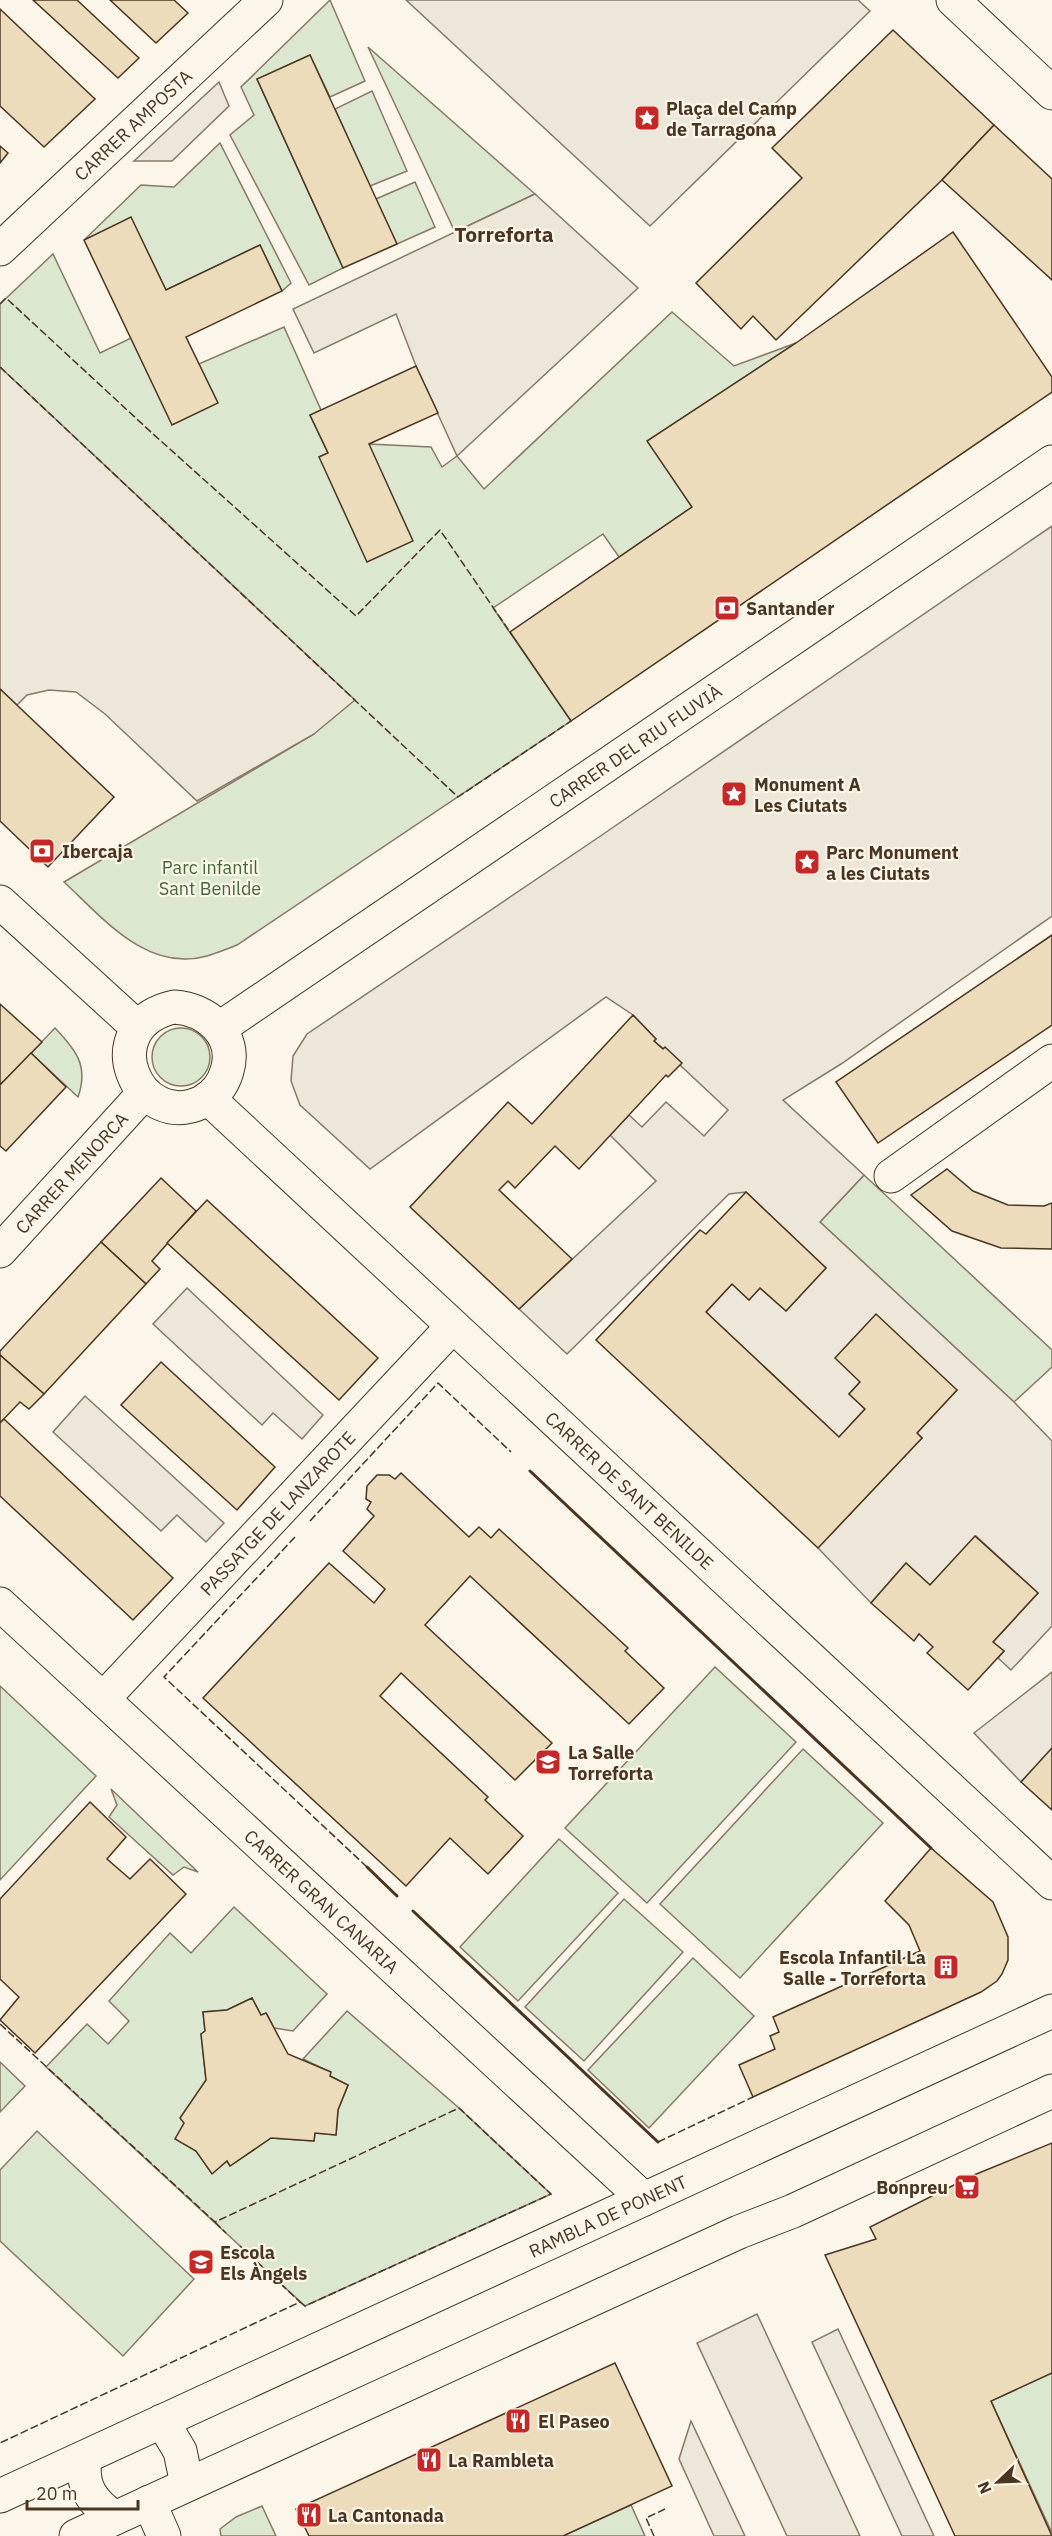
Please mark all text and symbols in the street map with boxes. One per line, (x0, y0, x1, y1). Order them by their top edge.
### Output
street label: CARRER AMPOSTA (69, 64, 197, 185)
place label: Plaça del Camp de Tarragona (666, 97, 797, 141)
place icon: Plaça del Camp de Tarragona (632, 103, 662, 133)
district label: Torreforta (454, 220, 554, 248)
bank icon: Santander (712, 593, 742, 623)
place label: Santander (746, 597, 834, 620)
street label: CARRER DEL RIU FLUVIÀ (544, 679, 726, 812)
place label: Monument A Les Ciutats (754, 773, 861, 817)
place icon: Monument A Les Ciutats (719, 779, 749, 809)
bank icon: Ibercaja (27, 836, 57, 866)
place label: Ibercaja (62, 840, 133, 863)
place label: Parc Monument a les Ciutats (826, 841, 959, 885)
place icon: Parc Monument a les Ciutats (792, 847, 822, 877)
park label: Parc infantil Sant Benilde (159, 856, 261, 900)
street label: CARRER MENORCA (10, 1107, 133, 1238)
street label: CARRER DE SANT BENILDE (541, 1406, 719, 1574)
street label: PASSATGE DE LANZAROTE (195, 1426, 360, 1600)
place label: La Salle Torreforta (568, 1741, 653, 1785)
school or university icon: La Salle Torreforta (533, 1747, 563, 1777)
street label: CARRER GRAN CANARIA (240, 1824, 404, 1979)
place label: Escola Infantil La Salle - Torreforta (779, 1946, 926, 1990)
building icon: Escola Infantil La Salle - Torreforta (931, 1952, 961, 1982)
street label: RAMBLA DE PONENT (525, 2170, 690, 2262)
supermarket icon: Bonpreu (952, 2172, 982, 2202)
place label: Bonpreu (876, 2176, 948, 2199)
place label: Escola Els Àngels (220, 2241, 307, 2285)
school or university icon: Escola Els Àngels (186, 2247, 216, 2277)
restaurant icon: El Paseo (503, 2406, 533, 2436)
place label: El Paseo (538, 2410, 610, 2433)
restaurant icon: La Rambleta (414, 2445, 444, 2475)
place label: La Rambleta (448, 2449, 554, 2472)
north arrow (968, 2452, 1028, 2512)
scale bar (27, 2473, 138, 2511)
text: N (973, 2479, 996, 2497)
text: 20 m (36, 2482, 78, 2505)
restaurant icon: La Cantonada (294, 2500, 324, 2530)
place label: La Cantonada (328, 2504, 444, 2527)

